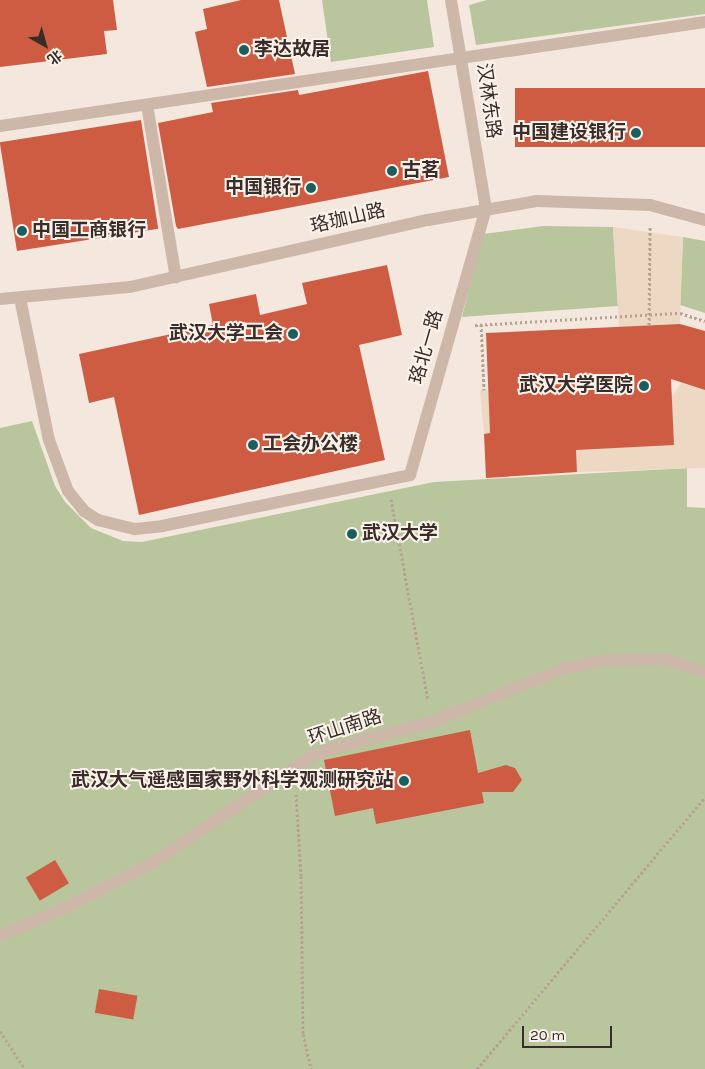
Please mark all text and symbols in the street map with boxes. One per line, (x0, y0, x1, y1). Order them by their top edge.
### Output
north arrow (20, 20, 70, 70)
place label: 李达故居 (254, 39, 330, 61)
marker: 李达故居 (238, 44, 250, 56)
text: 北 (44, 46, 65, 68)
street label: 汉林东路 (471, 62, 505, 140)
place label: 中国建设银行 (512, 122, 626, 144)
marker: 中国建设银行 (630, 127, 642, 139)
place label: 古茗 (402, 160, 440, 182)
marker: 古茗 (386, 165, 398, 177)
place label: 中国银行 (225, 177, 301, 199)
marker: 中国银行 (305, 182, 317, 194)
street label: 珞珈山路 (308, 199, 388, 239)
place label: 中国工商银行 (32, 220, 146, 242)
marker: 中国工商银行 (16, 225, 28, 237)
street label: 珞北一路 (406, 307, 448, 387)
place label: 武汉大学工会 (169, 323, 283, 345)
marker: 武汉大学工会 (287, 328, 299, 340)
place label: 武汉大学医院 (519, 375, 633, 397)
marker: 武汉大学医院 (637, 379, 651, 393)
place label: 工会办公楼 (263, 434, 358, 456)
marker: 工会办公楼 (247, 439, 259, 451)
place label: 武汉大学 (362, 523, 438, 545)
marker: 武汉大学 (346, 528, 358, 540)
street label: 环山南路 (305, 705, 385, 751)
place label: 武汉大气遥感国家野外科学观测研究站 (71, 770, 394, 792)
marker: 武汉大气遥感国家野外科学观测研究站 (398, 775, 410, 787)
scale bar (525, 1016, 615, 1048)
text: 20 m (530, 1026, 565, 1044)

